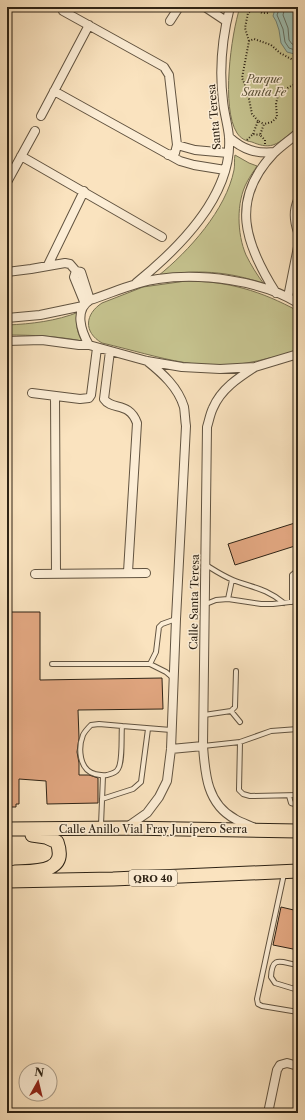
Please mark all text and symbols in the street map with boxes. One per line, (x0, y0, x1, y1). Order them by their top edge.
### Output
park label: Parque Santa Fe (241, 72, 287, 99)
street label: Santa Teresa (204, 83, 224, 150)
street label: Calle Santa Teresa (186, 554, 202, 650)
street label: Calle Anillo Vial Fray Junípero Serra (59, 822, 247, 836)
road number: QRO 40 (129, 870, 177, 886)
north arrow (18, 1062, 58, 1102)
text: N (34, 1065, 46, 1080)

